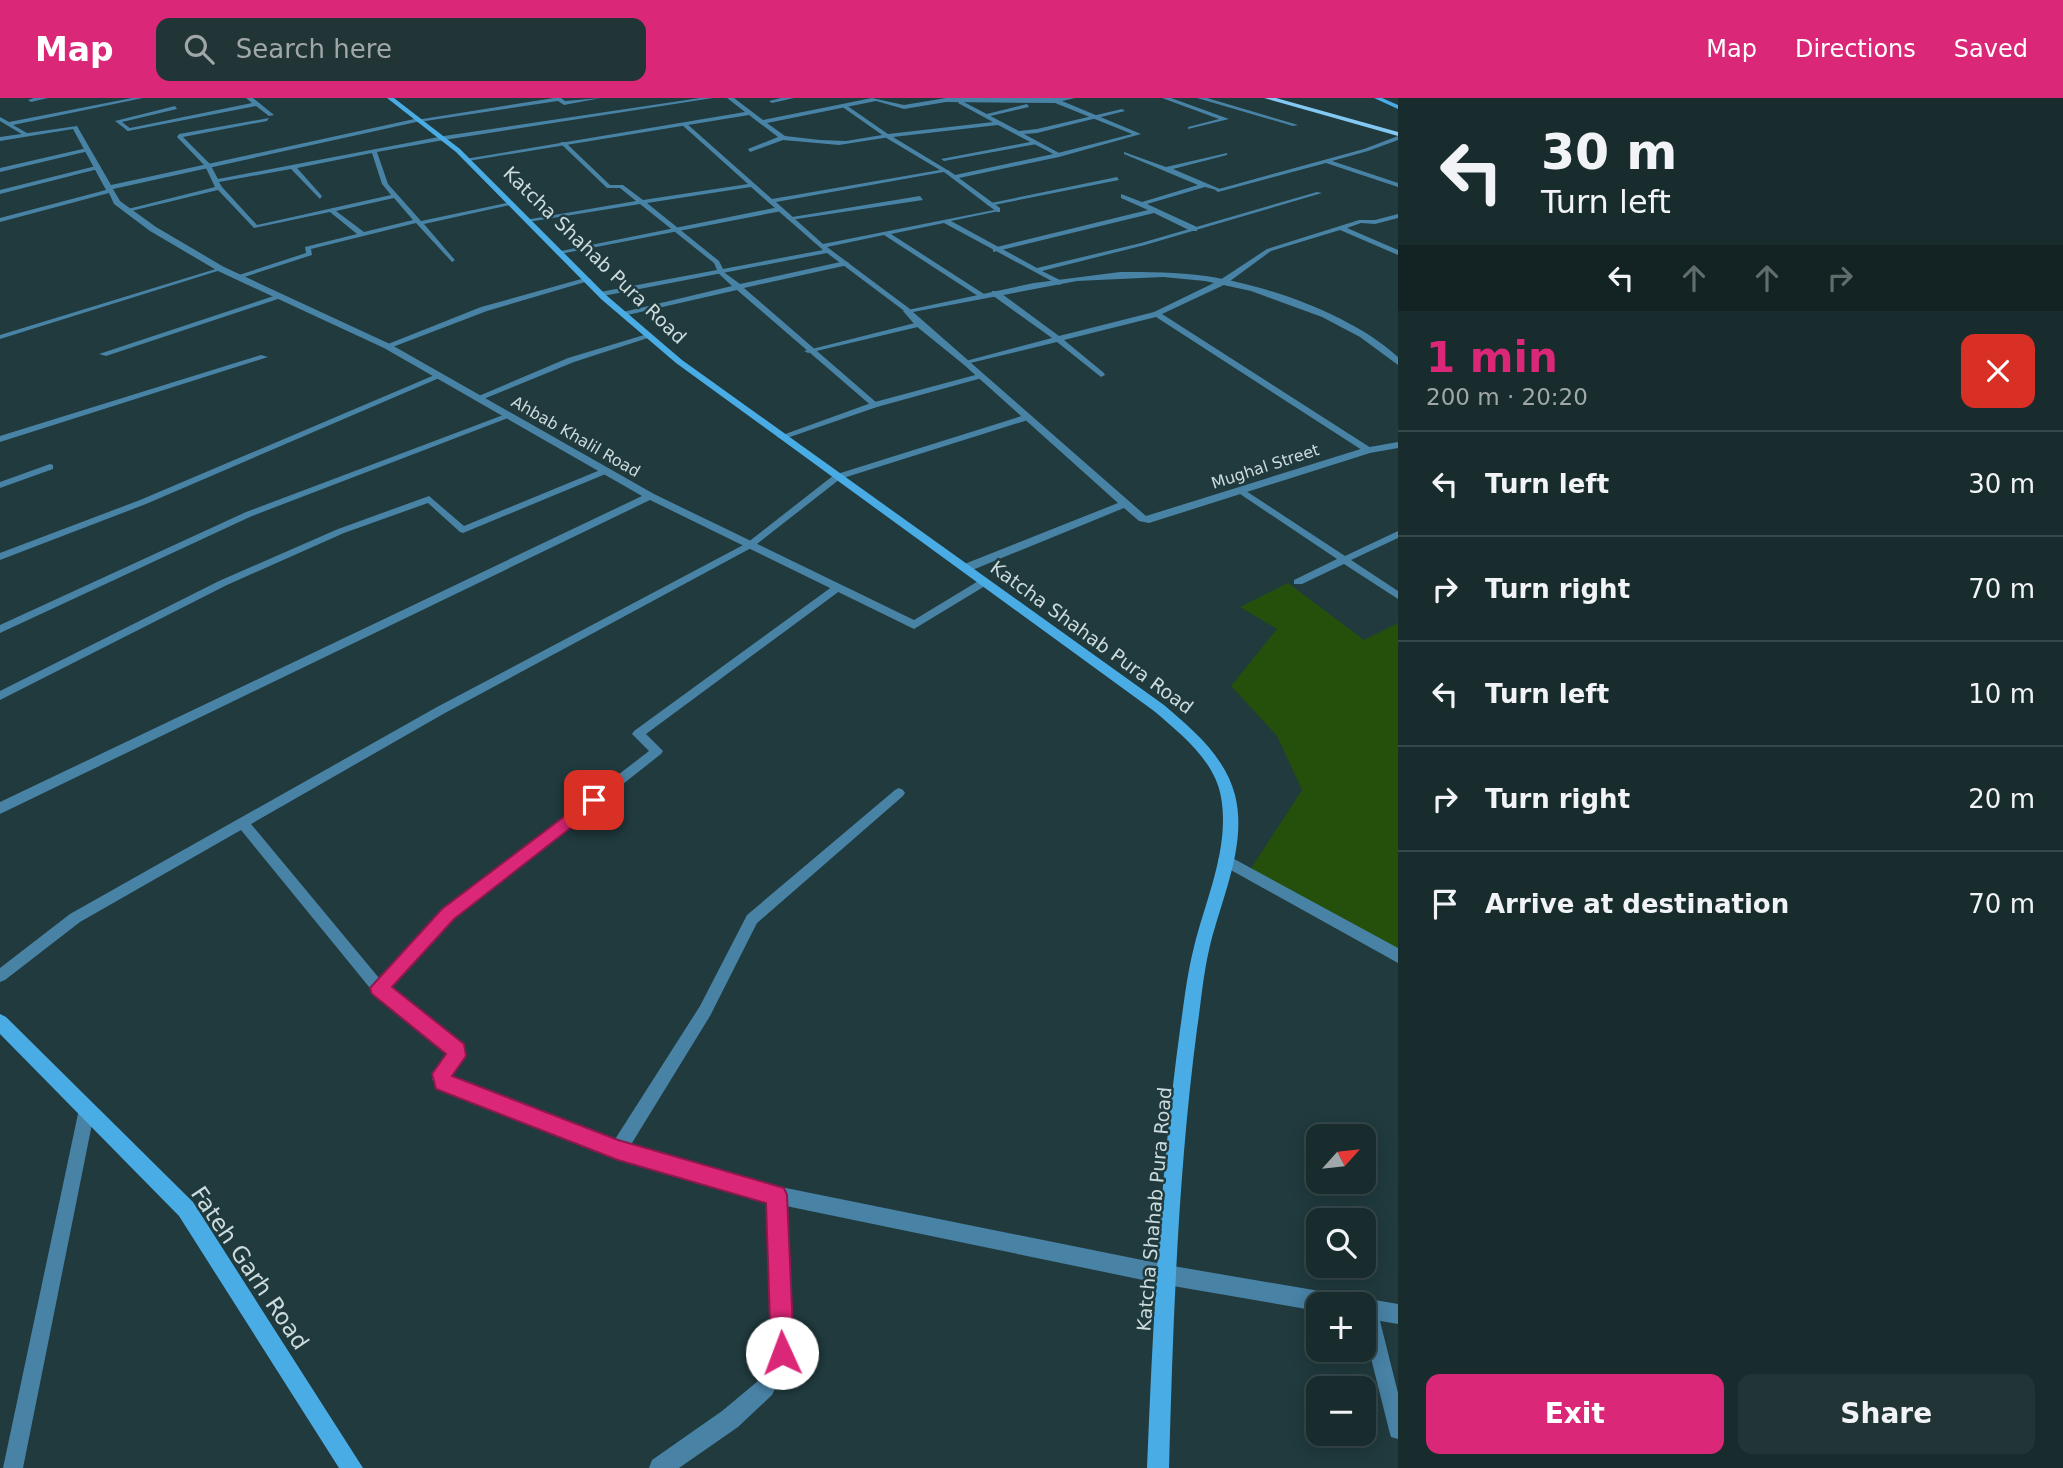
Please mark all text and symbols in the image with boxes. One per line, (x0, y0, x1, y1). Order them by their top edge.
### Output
search box (156, 18, 646, 81)
text: Map (35, 30, 114, 69)
icon: search (180, 30, 218, 68)
text: Search here (236, 34, 392, 64)
text: Map (1706, 35, 1757, 63)
text: Directions (1795, 35, 1916, 63)
text: Saved (1954, 35, 2028, 63)
text: 30 m (1541, 124, 1677, 181)
icon: left (1426, 126, 1517, 217)
street label: Katcha Shahab Pura Road (499, 162, 691, 348)
text: Turn left (1541, 183, 1671, 221)
icon: left (1602, 259, 1640, 297)
icon: ahead (1675, 259, 1713, 297)
icon: ahead (1748, 259, 1786, 297)
icon: right (1821, 259, 1859, 297)
text: 1 min (1426, 333, 1558, 382)
button: close (1961, 334, 2035, 408)
text: 200 m · 20:20 (1426, 384, 1588, 410)
street label: Ahbab Khalil Road (508, 392, 643, 481)
street label: Mughal Street (1209, 440, 1321, 493)
icon: left (1426, 465, 1464, 503)
text: Turn left (1485, 469, 1609, 499)
text: 30 m (1968, 469, 2035, 499)
street label: Katcha Shahab Pura Road (986, 556, 1198, 718)
icon: right (1426, 570, 1464, 608)
text: Turn right (1485, 574, 1630, 604)
text: 70 m (1968, 574, 2035, 604)
icon: left (1426, 675, 1464, 713)
text: Turn left (1485, 679, 1609, 709)
text: 10 m (1968, 679, 2035, 709)
pin (564, 770, 624, 830)
icon: right (1426, 780, 1464, 818)
icon: arrive (575, 781, 613, 819)
text: Turn right (1485, 784, 1630, 814)
text: 20 m (1968, 784, 2035, 814)
icon: arrive (1426, 885, 1464, 923)
text: Arrive at destination (1485, 889, 1789, 919)
text: 70 m (1968, 889, 2035, 919)
street label: Katcha Shahab Pura Road (1132, 1086, 1176, 1332)
north arrow (1306, 1124, 1376, 1194)
map controls (1306, 1124, 1376, 1446)
street label: Fateh Garh Road (186, 1182, 314, 1354)
button: search (1306, 1208, 1376, 1278)
button: + (1306, 1292, 1376, 1362)
position arrow (745, 1316, 819, 1390)
button: Exit (1426, 1374, 1724, 1454)
button: Share (1738, 1374, 2035, 1454)
button: − (1306, 1376, 1376, 1446)

